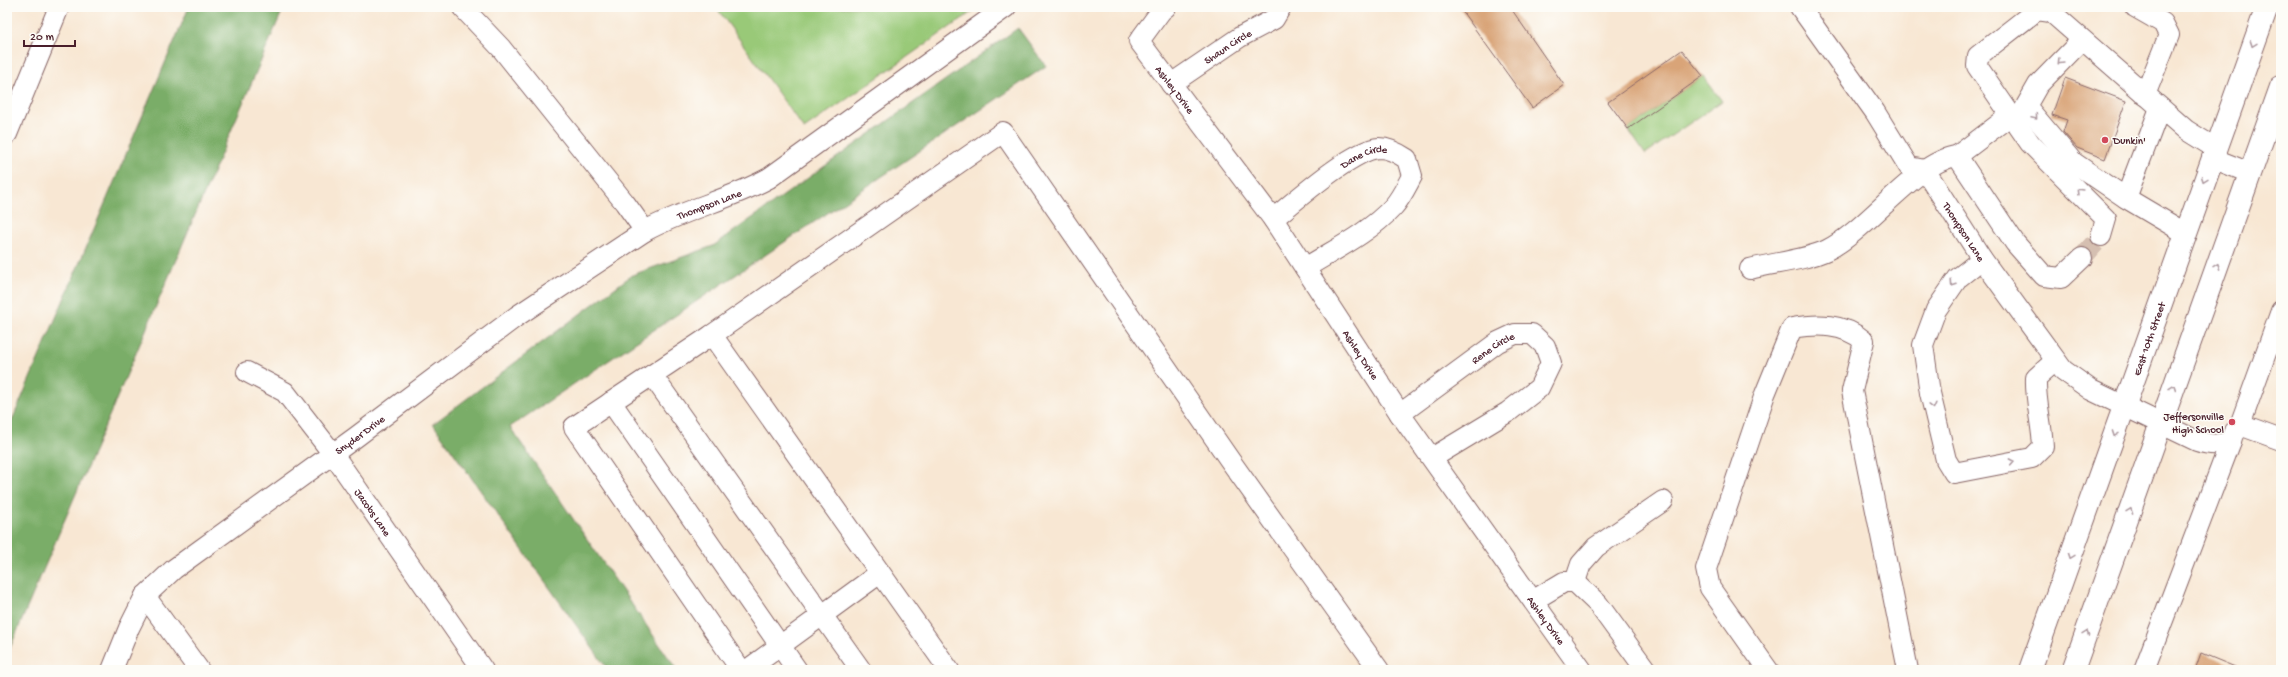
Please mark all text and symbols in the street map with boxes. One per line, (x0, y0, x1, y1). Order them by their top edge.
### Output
scale bar (24, 22, 75, 48)
street label: Shaun Circle (1203, 28, 1254, 68)
text: 20 m (30, 31, 55, 45)
one-way arrow (2250, 40, 2258, 47)
one-way arrow (2057, 57, 2065, 65)
street label: Ashley Drive (1152, 64, 1196, 117)
one-way arrow (2031, 113, 2038, 120)
marker: Dunkin' (2100, 135, 2110, 145)
place label: Dunkin' (2112, 136, 2146, 148)
street label: Dane Circle (1338, 144, 1389, 173)
one-way arrow (2201, 176, 2209, 183)
street label: Thompson Lane (675, 188, 744, 224)
one-way arrow (2076, 188, 2084, 196)
street label: Thompson Lane (1939, 200, 1986, 265)
one-way arrow (2212, 262, 2221, 269)
one-way arrow (1951, 280, 1958, 287)
street label: East 10th Street (2132, 299, 2170, 378)
street label: Ashley Drive (1339, 328, 1380, 383)
street label: Rene Circle (1470, 331, 1517, 367)
one-way arrow (2169, 385, 2177, 392)
one-way arrow (1929, 403, 1937, 409)
place label: Jeffersonville High School (2163, 411, 2225, 437)
street label: Snyder Drive (334, 413, 388, 458)
marker: Jeffersonville High School (2227, 417, 2237, 427)
one-way arrow (2111, 430, 2120, 437)
one-way arrow (2009, 458, 2015, 466)
street label: Jacobs Lane (351, 487, 392, 539)
one-way arrow (2125, 507, 2134, 514)
one-way arrow (2068, 553, 2076, 560)
street label: Ashley Drive (1524, 595, 1566, 648)
one-way arrow (2082, 630, 2090, 637)

